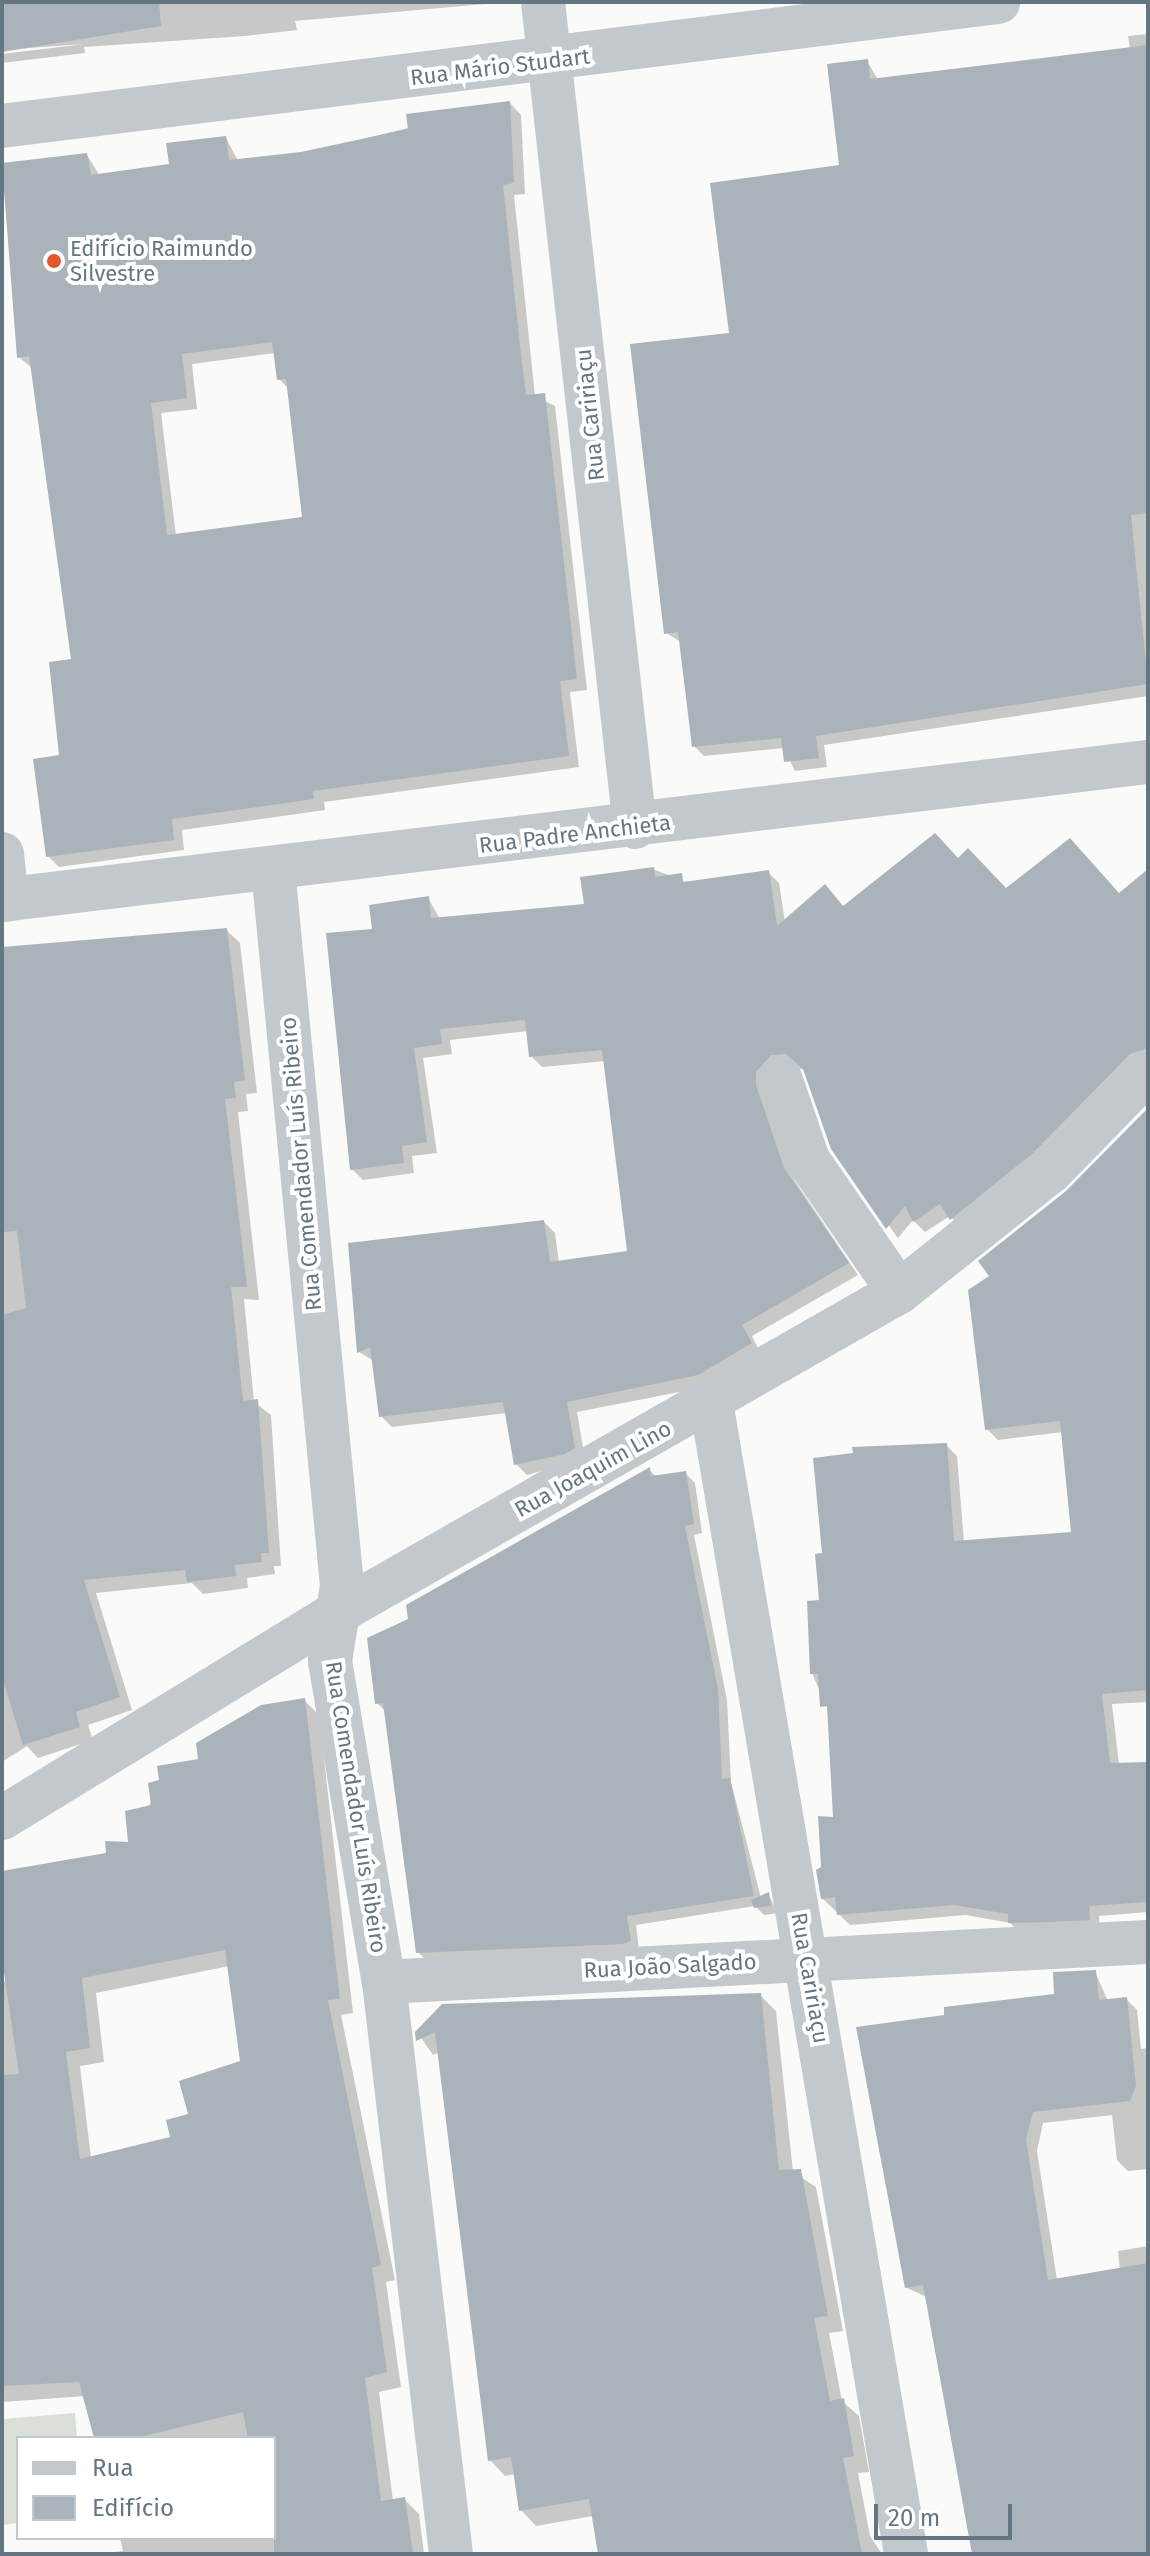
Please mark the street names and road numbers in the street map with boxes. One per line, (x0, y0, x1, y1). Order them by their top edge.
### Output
street label: Rua Mário Studart (409, 43, 591, 91)
street label: Rua Caririaçu (570, 348, 610, 482)
street label: Rua Padre Anchieta (478, 809, 672, 859)
street label: Rua Comendador Luís Ribeiro (275, 1016, 327, 1312)
street label: Rua Joaquim Lino (510, 1415, 676, 1523)
street label: Rua Comendador Luís Ribeiro (320, 1659, 392, 1955)
street label: Rua Caririaçu (786, 1910, 834, 2046)
street label: Rua João Salgado (583, 1948, 757, 1984)

